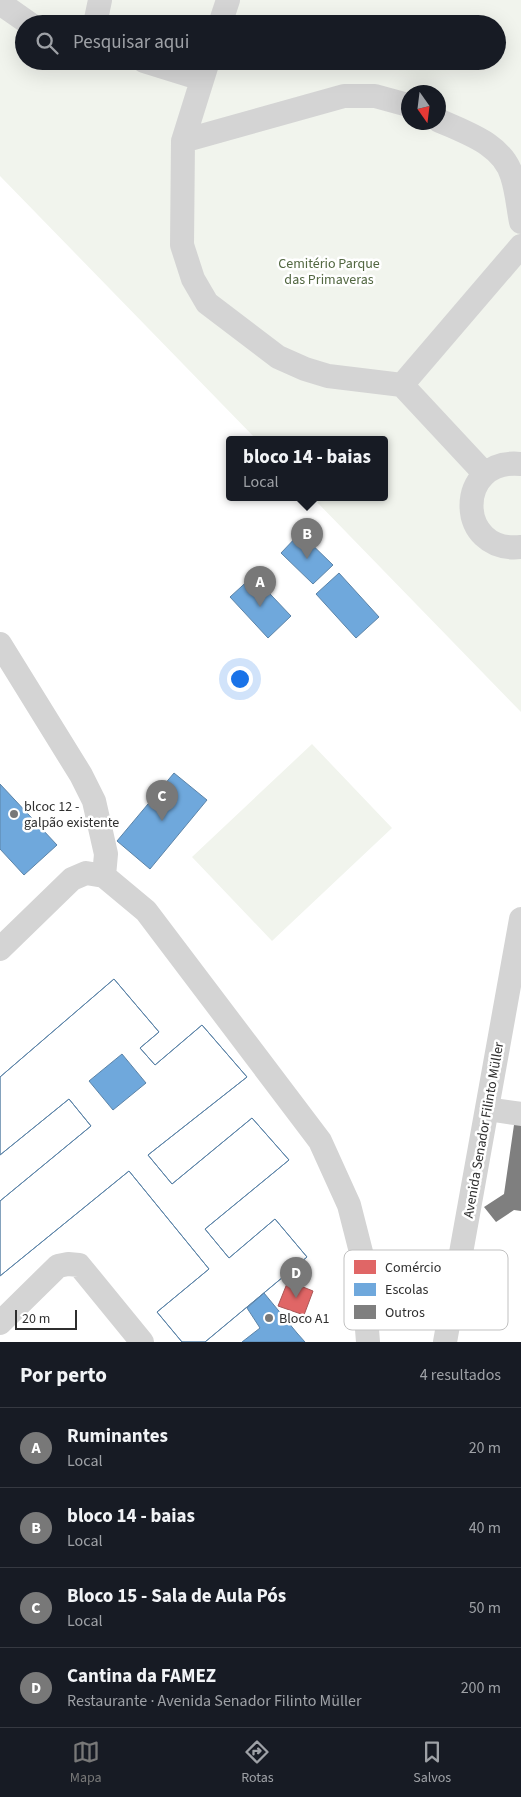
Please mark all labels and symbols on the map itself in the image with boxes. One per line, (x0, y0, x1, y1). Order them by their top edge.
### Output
north arrow (401, 85, 446, 130)
park label: Cemitério Parque das Primaveras (278, 254, 380, 290)
pin: B (291, 518, 323, 559)
pin: A (244, 566, 276, 607)
your location (227, 666, 253, 692)
pin: C (146, 780, 178, 821)
place label: blcoc 12 - galpão existente (24, 797, 119, 833)
marker: blcoc 12 - galpão existente (8, 808, 20, 820)
street label: Avenida Senador Filinto Müller (459, 1040, 509, 1220)
legend (344, 1250, 508, 1330)
pin: D (280, 1257, 312, 1298)
text: Comércio (385, 1258, 441, 1278)
text: Escolas (385, 1280, 429, 1300)
text: Outros (385, 1303, 425, 1323)
scale bar (15, 1307, 78, 1330)
place label: Bloco A1 (279, 1309, 329, 1329)
marker: Bloco A1 (263, 1312, 275, 1324)

